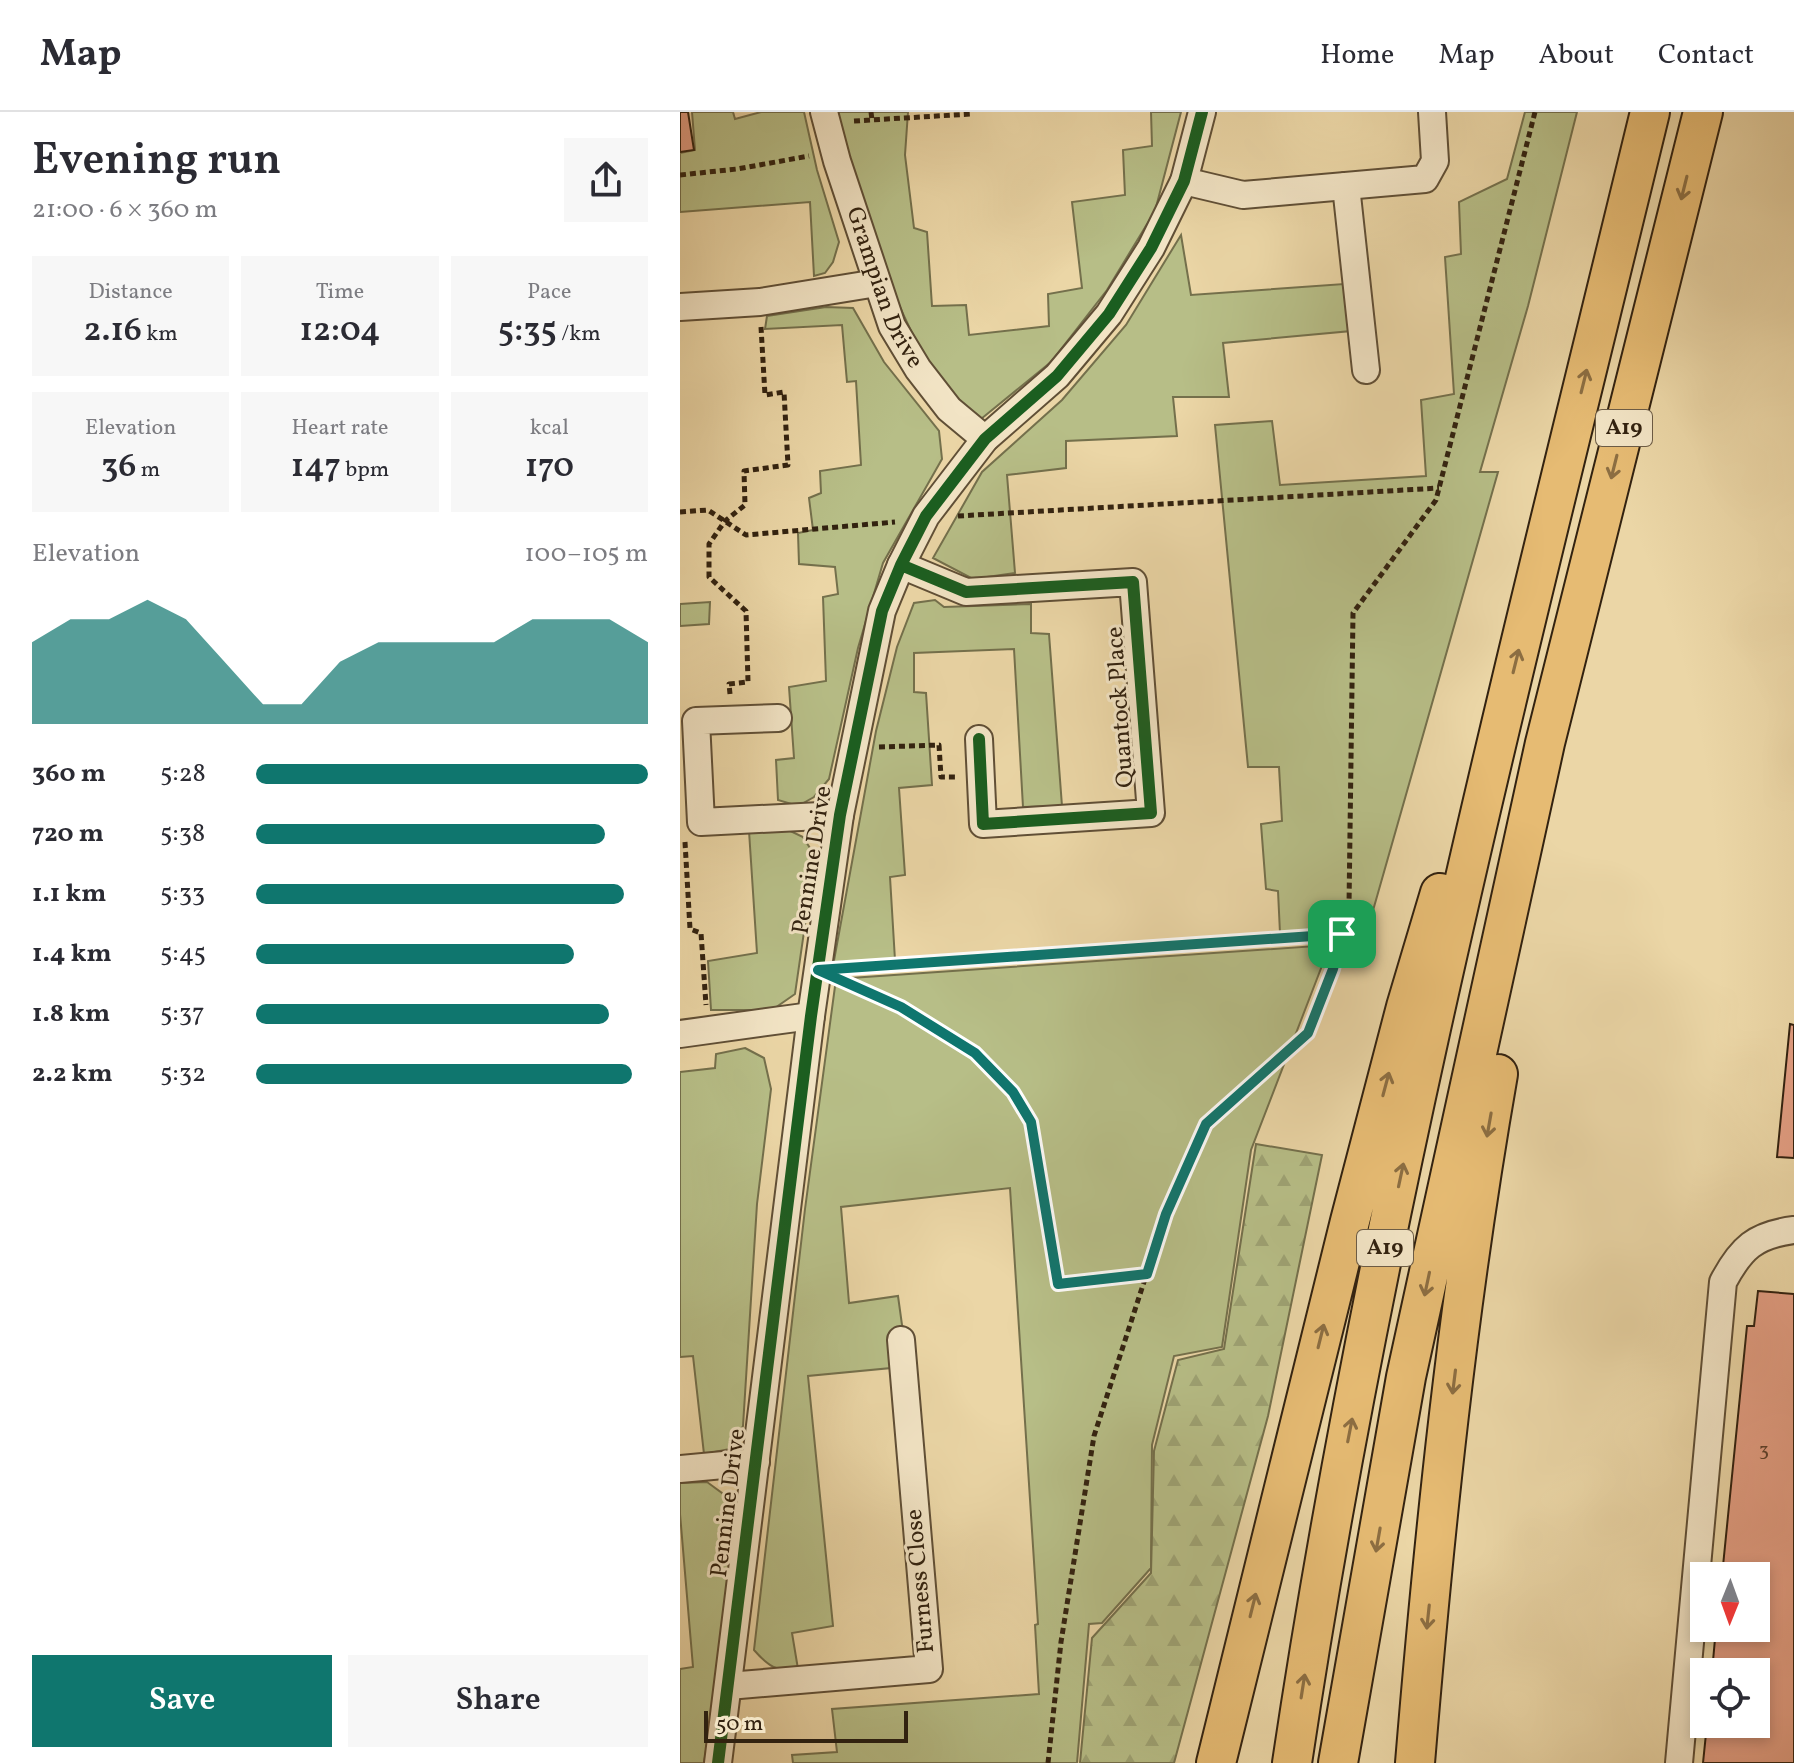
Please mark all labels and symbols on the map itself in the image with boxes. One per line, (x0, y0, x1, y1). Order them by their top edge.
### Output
one-way arrow (1676, 174, 1691, 200)
street label: Grampian Drive (837, 203, 931, 375)
one-way arrow (1577, 368, 1592, 394)
road number: A19 (1596, 410, 1652, 446)
one-way arrow (1606, 454, 1621, 479)
street label: Quantock Place (1098, 625, 1144, 789)
one-way arrow (1509, 648, 1524, 674)
street label: Pennine Drive (784, 783, 842, 937)
pin (1308, 900, 1376, 968)
one-way arrow (1379, 1072, 1394, 1098)
one-way arrow (1480, 1111, 1495, 1137)
one-way arrow (1394, 1163, 1409, 1188)
road number: A19 (1357, 1230, 1413, 1266)
one-way arrow (1419, 1271, 1434, 1297)
one-way arrow (1314, 1324, 1329, 1349)
one-way arrow (1446, 1369, 1461, 1394)
one-way arrow (1343, 1418, 1358, 1443)
street label: Pennine Drive (703, 1427, 755, 1579)
house number: 3 (1759, 1437, 1769, 1465)
street label: Furness Close (898, 1507, 944, 1655)
one-way arrow (1369, 1526, 1384, 1552)
north arrow (1690, 1562, 1770, 1642)
one-way arrow (1247, 1593, 1262, 1619)
one-way arrow (1420, 1603, 1435, 1630)
one-way arrow (1296, 1674, 1311, 1699)
scale bar (704, 1707, 908, 1743)

